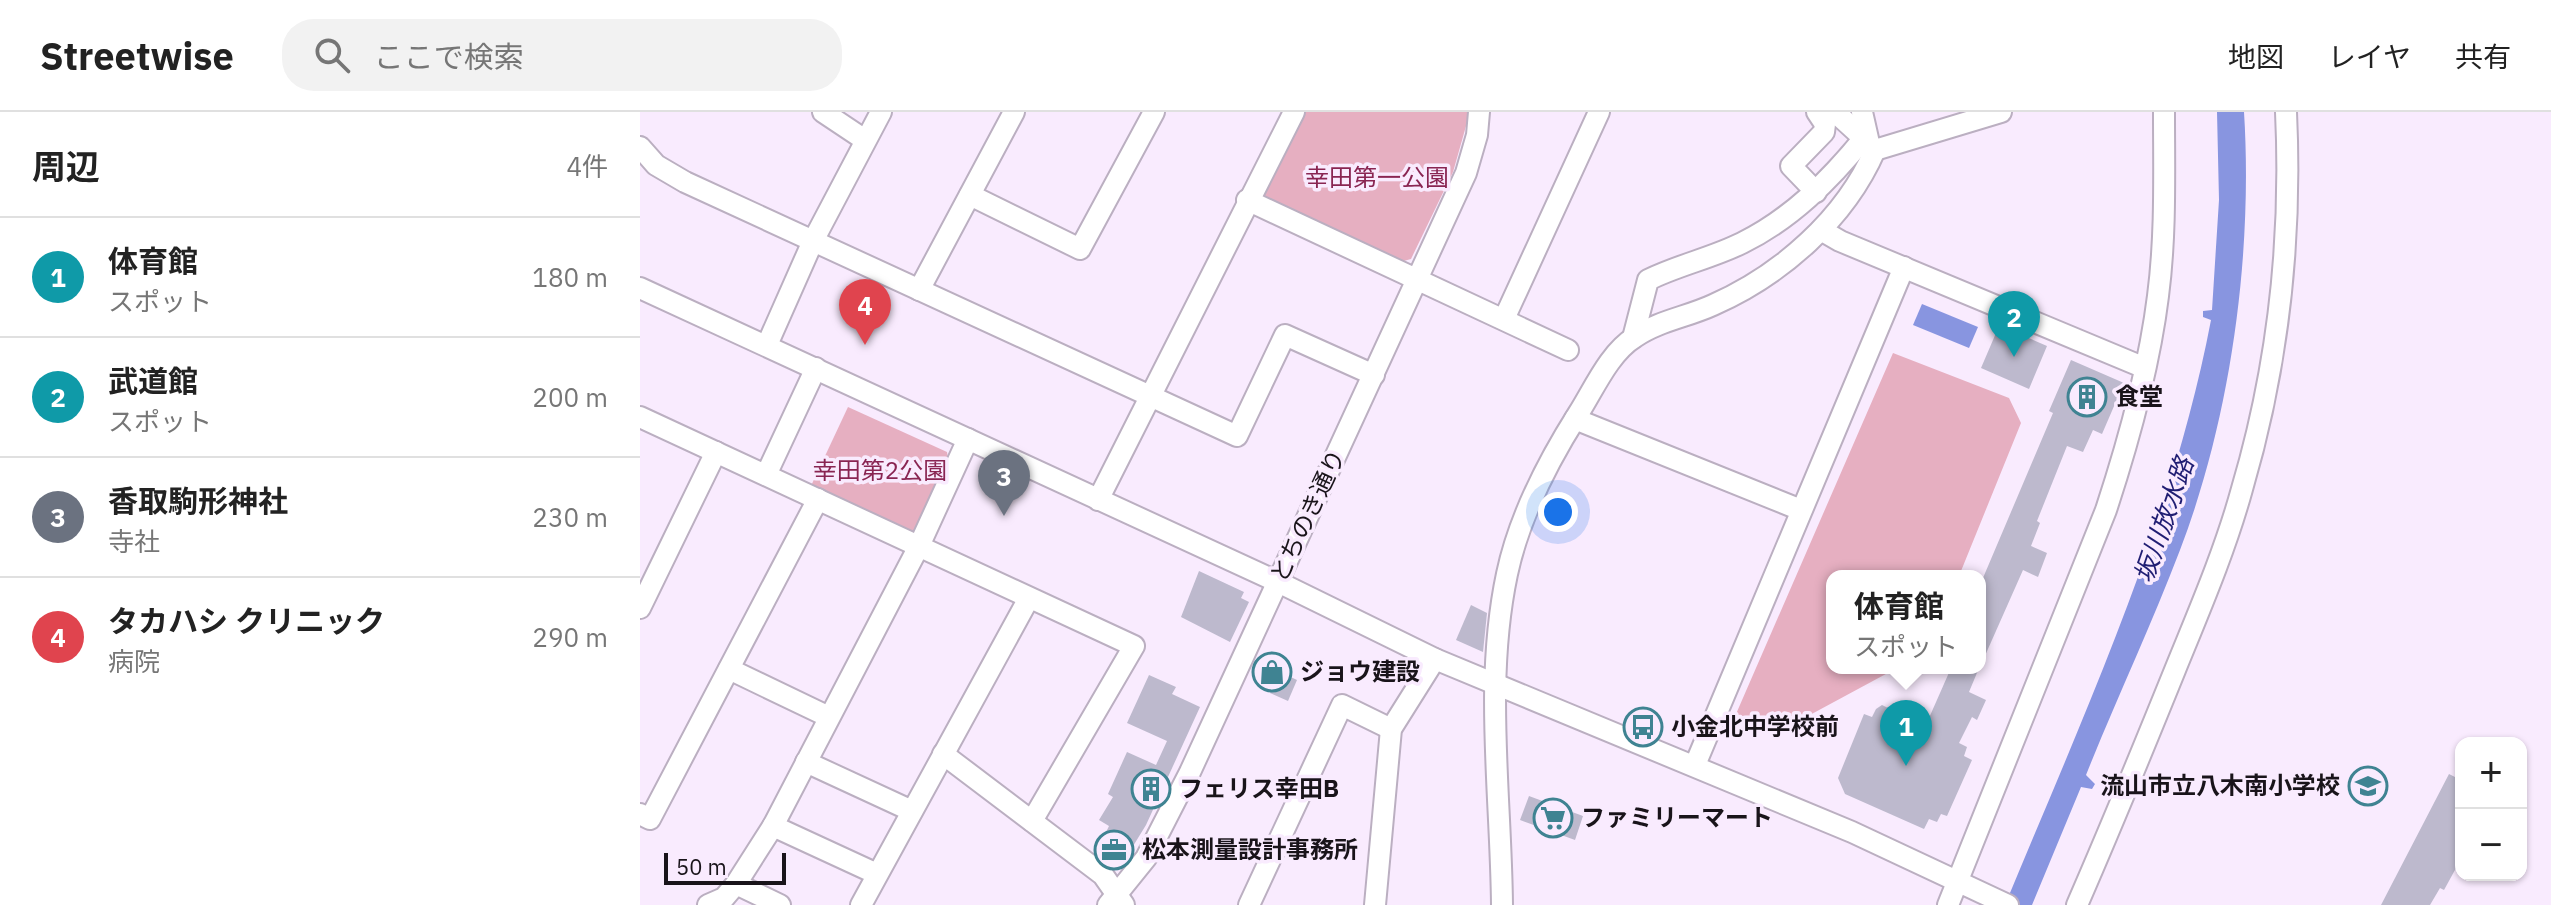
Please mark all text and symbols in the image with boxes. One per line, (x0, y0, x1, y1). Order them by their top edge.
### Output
search box (282, 19, 842, 91)
text: Streetwise (40, 31, 234, 80)
icon: search (310, 33, 354, 77)
text: ここで検索 (374, 37, 524, 76)
text: 地図 (2228, 38, 2284, 75)
text: レイヤ (2328, 38, 2411, 75)
text: 共有 (2455, 38, 2511, 75)
text: 周辺 (32, 144, 100, 188)
text: 4件 (566, 149, 608, 183)
park label: 幸田第一公園 (1305, 161, 1449, 193)
text: 体育館 (108, 241, 198, 280)
text: 1 (50, 260, 66, 294)
text: 180 m (532, 260, 608, 294)
pin: 4 (839, 279, 891, 345)
text: スポット (108, 284, 212, 318)
pin: 2 (1988, 291, 2040, 357)
text: 武道館 (108, 361, 198, 400)
building icon: 食堂 (2066, 376, 2108, 418)
text: 2 (50, 380, 66, 414)
text: 200 m (532, 380, 608, 414)
place label: 食堂 (2115, 380, 2163, 412)
text: スポット (108, 404, 212, 438)
street label: とちのき通り (1262, 444, 1352, 587)
pin: 3 (978, 450, 1030, 516)
water label: 坂川放水路 (2126, 451, 2201, 587)
park label: 幸田第2公園 (813, 454, 947, 486)
text: 香取駒形神社 (108, 481, 288, 520)
your location (1538, 492, 1578, 532)
text: 3 (50, 500, 66, 534)
text: 230 m (532, 500, 608, 534)
text: 寺社 (108, 524, 160, 558)
popup (1826, 570, 1986, 674)
text: 体育館 (1854, 586, 1944, 625)
text: タカハシ クリニック (108, 601, 385, 640)
text: 4 (50, 620, 66, 654)
text: 290 m (532, 620, 608, 654)
text: スポット (1854, 629, 1958, 663)
text: 病院 (108, 644, 160, 678)
shop icon: ジョウ建設 (1251, 651, 1293, 693)
place label: ジョウ建設 (1300, 655, 1420, 687)
pin: 1 (1880, 700, 1932, 766)
bus stop icon: 小金北中学校前 (1622, 706, 1664, 748)
place label: 小金北中学校前 (1671, 710, 1839, 742)
map controls (2455, 737, 2527, 881)
button: + (2455, 737, 2527, 809)
school or university icon: 流山市立八木南小学校 (2347, 765, 2389, 807)
building icon: フェリス幸田B (1130, 768, 1172, 810)
place label: 流山市立八木南小学校 (2100, 769, 2340, 801)
place label: フェリス幸田B (1179, 772, 1339, 804)
supermarket icon: ファミリーマート (1532, 797, 1574, 839)
place label: ファミリーマート (1581, 801, 1773, 833)
button: − (2455, 809, 2527, 881)
office icon: 松本測量設計事務所 (1093, 829, 1135, 871)
place label: 松本測量設計事務所 (1142, 833, 1358, 865)
scale bar (664, 849, 786, 885)
text: 50 m (676, 852, 727, 881)

